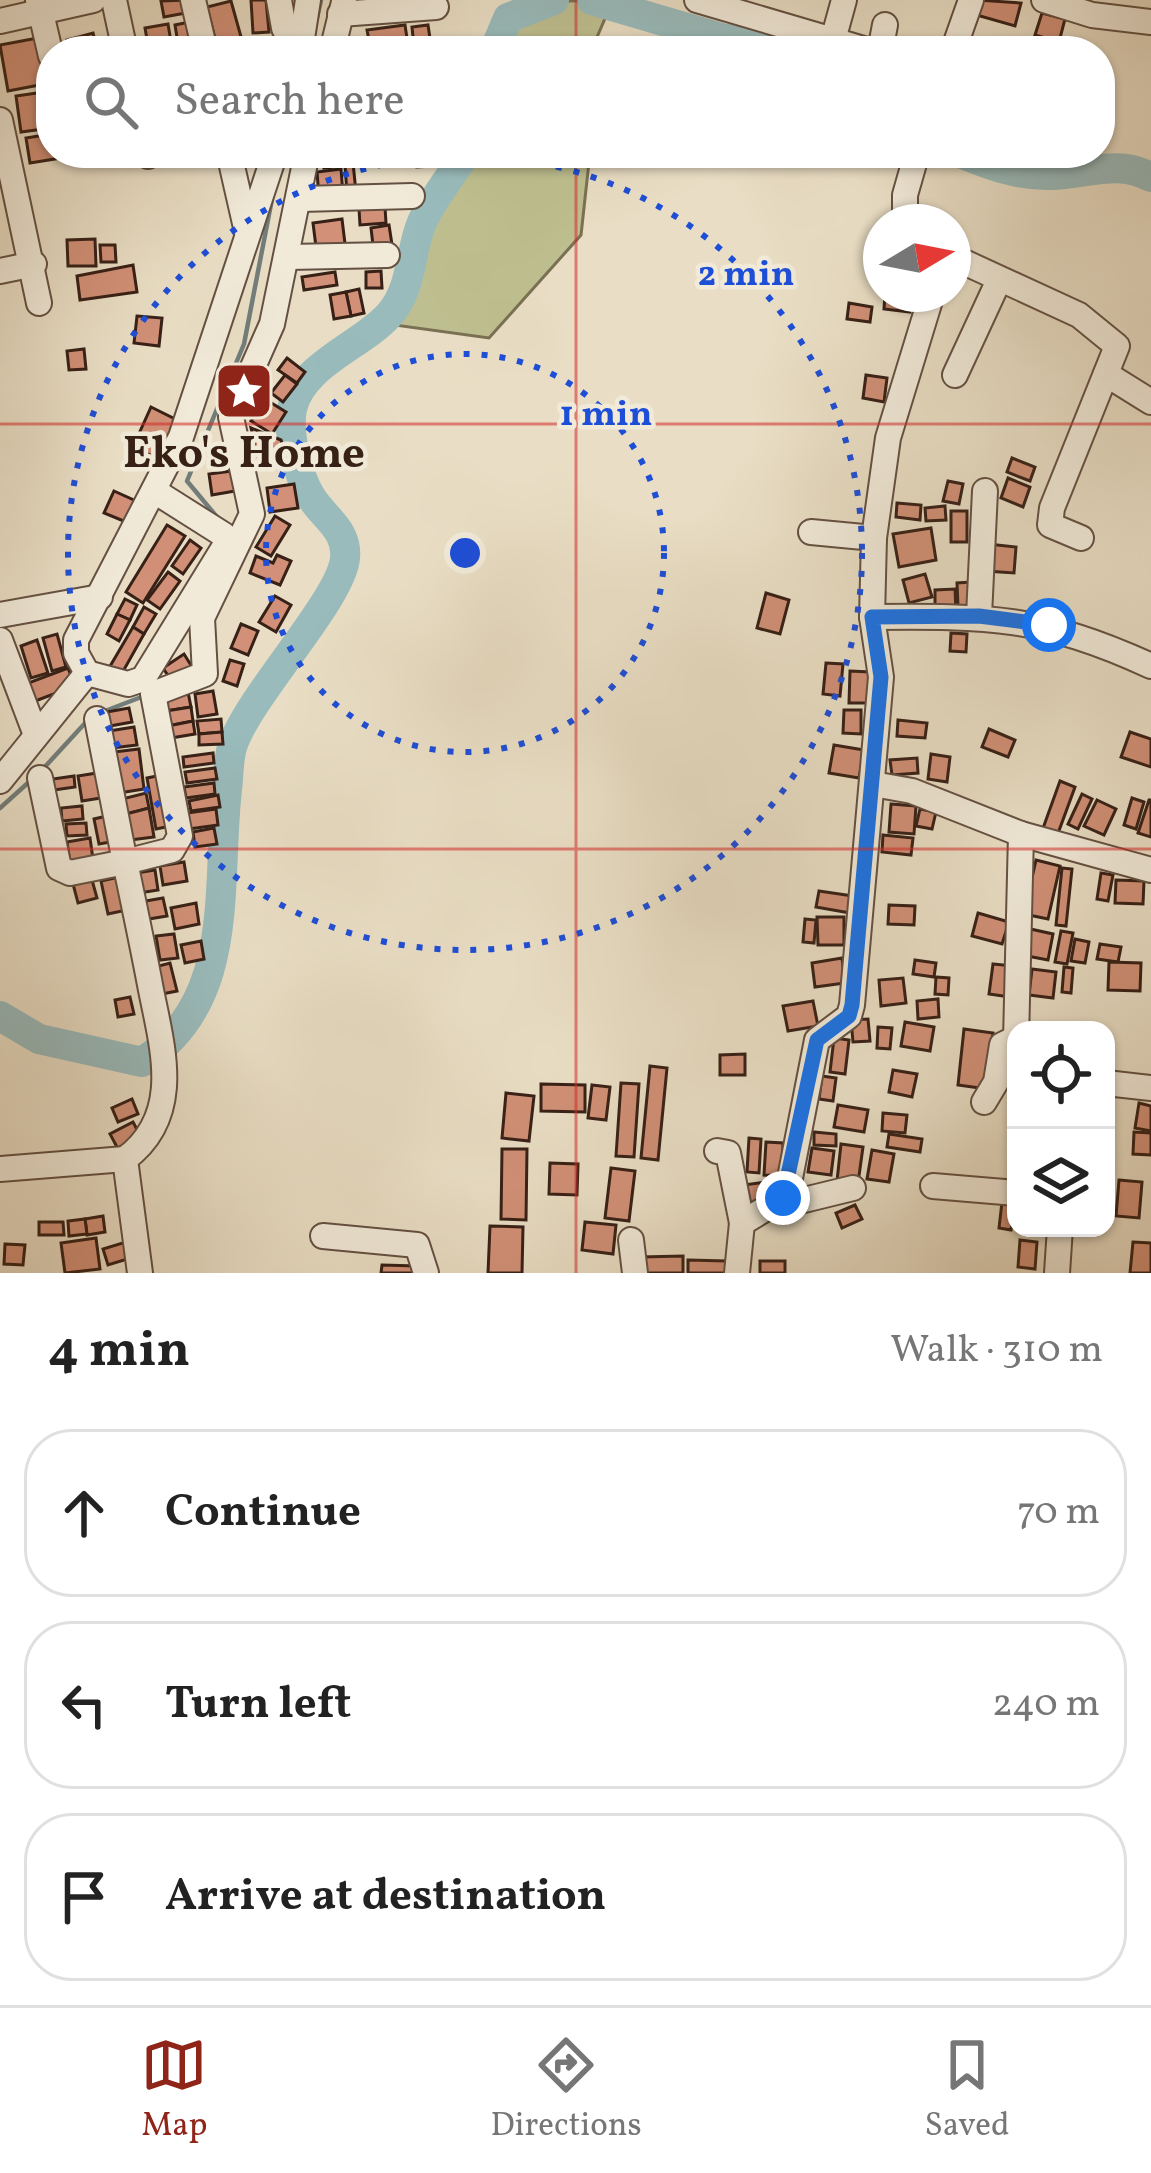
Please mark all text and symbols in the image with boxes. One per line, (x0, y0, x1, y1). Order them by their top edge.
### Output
search box (36, 36, 1115, 168)
icon: search (78, 69, 144, 135)
text: Search here (174, 71, 405, 134)
north arrow (863, 204, 971, 312)
text: 2 min (697, 251, 795, 301)
place icon: Eko's Home (213, 360, 275, 422)
text: 1 min (560, 391, 652, 441)
place label: Eko's Home (123, 424, 365, 487)
centre of rings (444, 532, 486, 574)
route start (1022, 598, 1076, 652)
map controls (1007, 1021, 1115, 1237)
button: locate (1007, 1021, 1115, 1129)
button: layers (1007, 1129, 1115, 1237)
route end (756, 1171, 810, 1225)
text: 4 min (48, 1316, 190, 1387)
text: Walk · 310 m (890, 1324, 1103, 1378)
icon: ahead (51, 1480, 117, 1546)
text: Continue (165, 1482, 361, 1545)
text: 70 m (1017, 1486, 1100, 1540)
icon: left (51, 1672, 117, 1738)
text: Turn left (165, 1674, 351, 1737)
text: 240 m (992, 1678, 1100, 1732)
icon: arrive (51, 1864, 117, 1930)
text: Arrive at destination (165, 1866, 606, 1929)
tab: Map (141, 2032, 208, 2150)
tab: Directions (490, 2032, 642, 2150)
tab: Saved (925, 2032, 1010, 2150)

